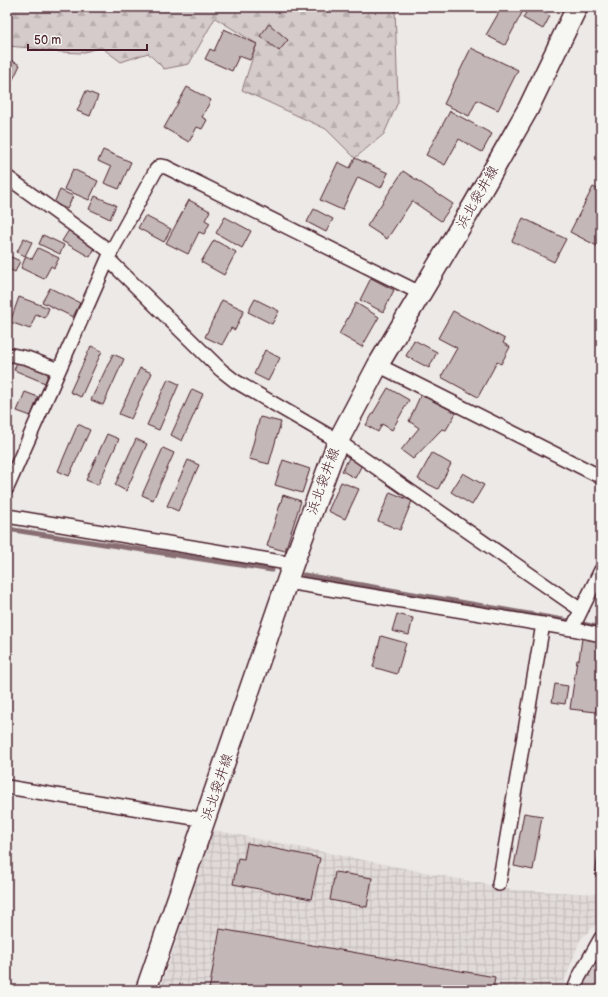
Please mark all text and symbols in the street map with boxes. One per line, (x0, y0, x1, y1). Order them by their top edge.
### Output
scale bar (28, 26, 147, 52)
text: 50 m (34, 33, 61, 48)
street label: 浜北袋井線 (452, 162, 502, 232)
street label: 浜北袋井線 (303, 445, 343, 517)
street label: 浜北袋井線 (198, 751, 236, 823)

